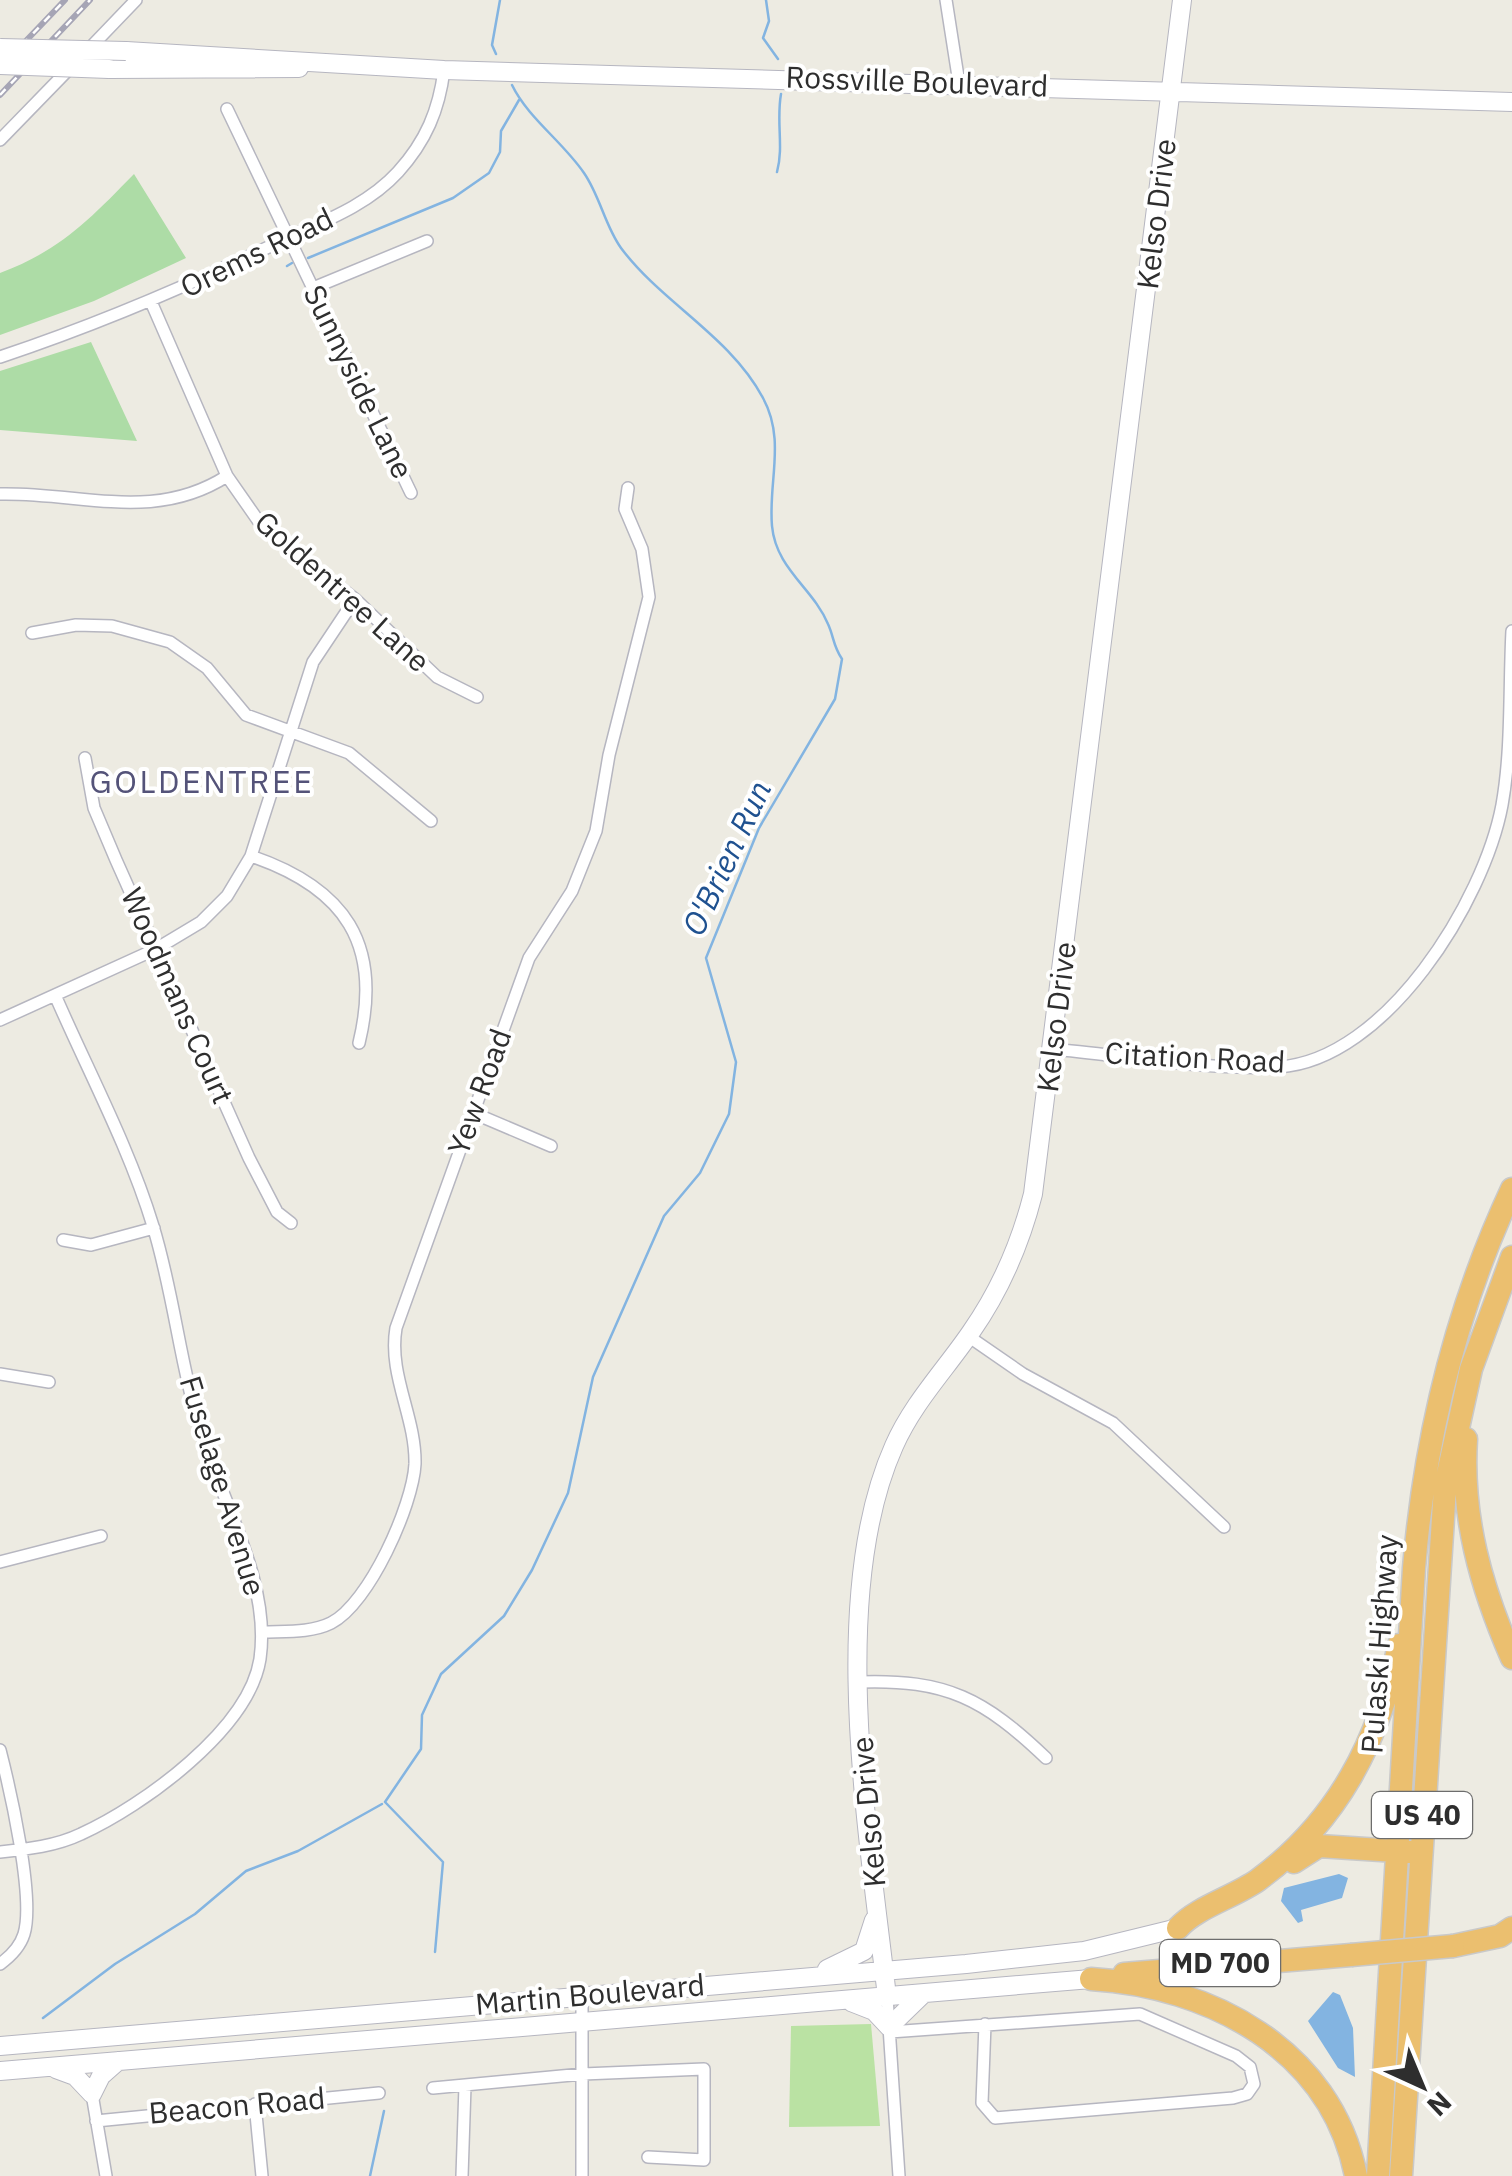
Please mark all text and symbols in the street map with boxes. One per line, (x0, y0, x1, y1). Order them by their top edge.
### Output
street label: Rossville Boulevard (785, 56, 1049, 105)
street label: Kelso Drive (1127, 136, 1184, 291)
street label: Orems Road (173, 198, 339, 305)
street label: Sunnyside Lane (296, 278, 423, 485)
street label: Goldentree Lane (247, 502, 439, 680)
district label: GOLDENTREE (90, 760, 314, 802)
water label: O'Brien Run (672, 773, 780, 942)
street label: Woodmans Court (113, 881, 243, 1109)
street label: Kelso Drive (1027, 939, 1084, 1094)
street label: Yew Road (438, 1023, 519, 1160)
street label: Citation Road (1104, 1032, 1286, 1081)
street label: Fuselage Avenue (171, 1371, 275, 1600)
street label: Pulaski Highway (1351, 1533, 1406, 1755)
street label: Kelso Drive (841, 1735, 894, 1889)
road number: US 40 (1372, 1792, 1472, 1838)
road number: MD 700 (1160, 1940, 1280, 1986)
street label: Martin Boulevard (473, 1964, 706, 2023)
north arrow (1372, 2036, 1472, 2136)
street label: Beacon Road (147, 2077, 327, 2132)
text: N (1420, 2084, 1460, 2125)

